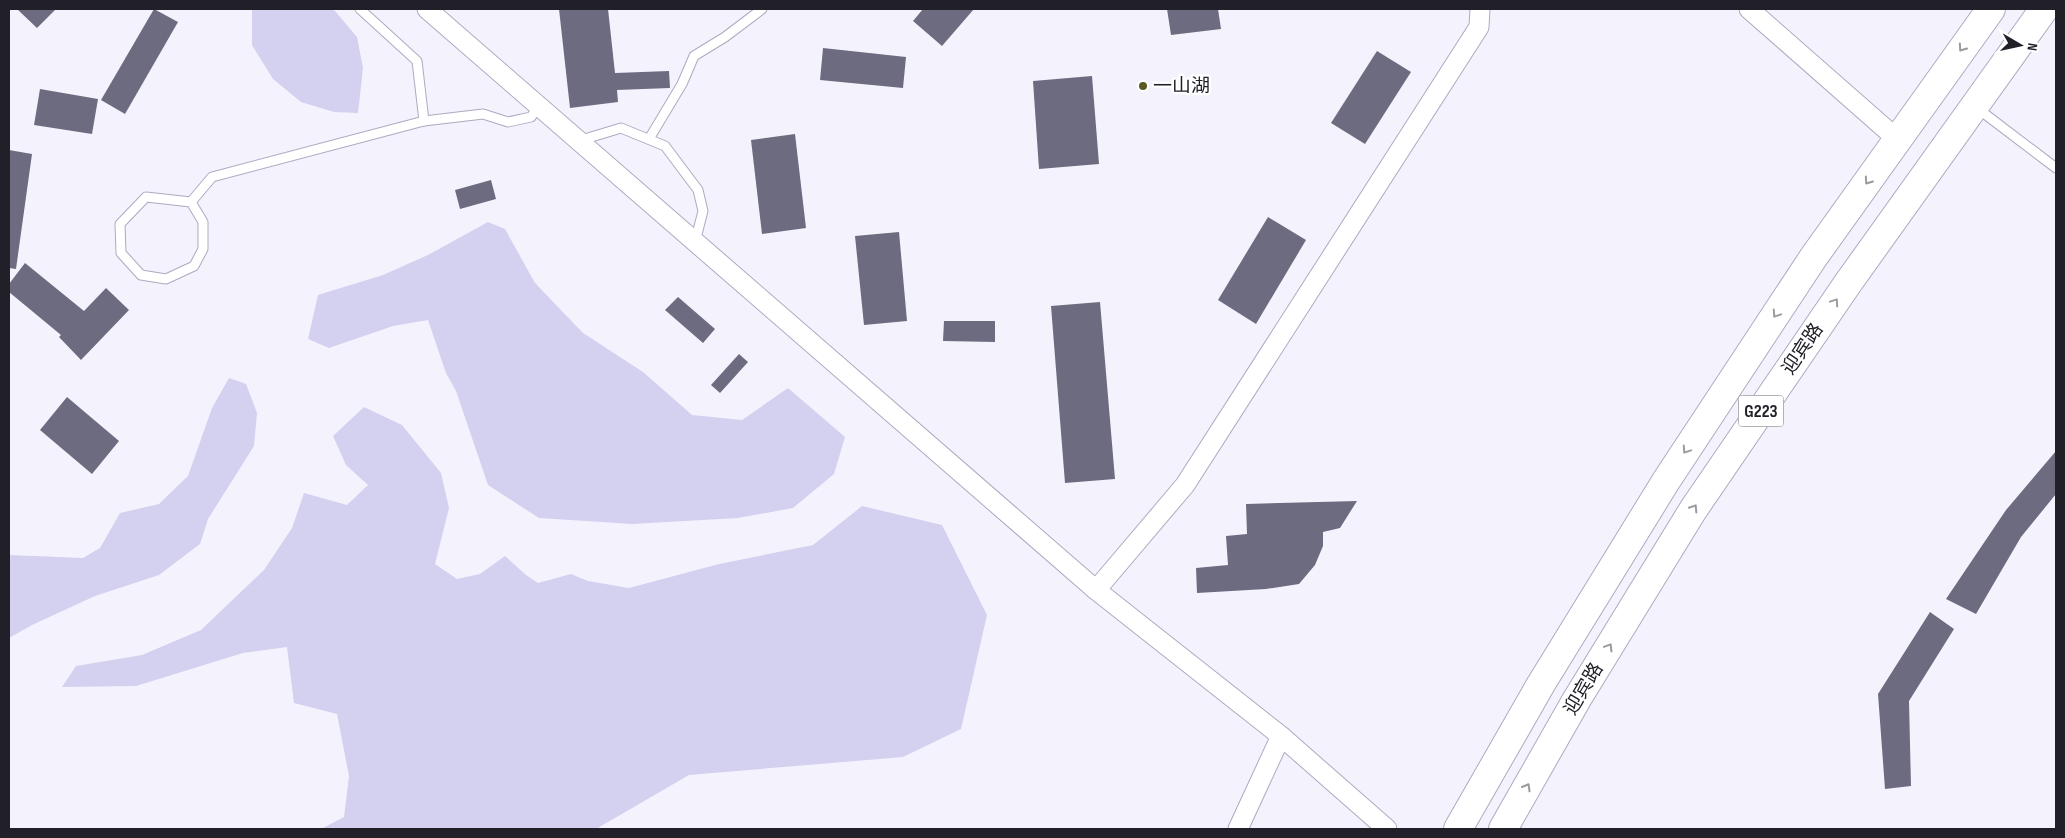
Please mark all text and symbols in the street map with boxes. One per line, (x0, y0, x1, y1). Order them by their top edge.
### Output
north arrow (1995, 20, 2045, 70)
one-way arrow (1959, 42, 1968, 52)
text: N (2023, 42, 2041, 52)
place label: 一山湖 (1153, 75, 1210, 98)
marker: 一山湖 (1137, 80, 1149, 92)
one-way arrow (1865, 175, 1874, 184)
one-way arrow (1829, 298, 1838, 307)
one-way arrow (1773, 309, 1782, 318)
street label: 迎宾路 (1778, 319, 1828, 379)
road number: G223 (1738, 396, 1784, 426)
one-way arrow (1683, 444, 1692, 454)
one-way arrow (1688, 504, 1697, 514)
one-way arrow (1603, 643, 1612, 652)
street label: 迎宾路 (1559, 659, 1609, 719)
one-way arrow (1521, 783, 1531, 792)

